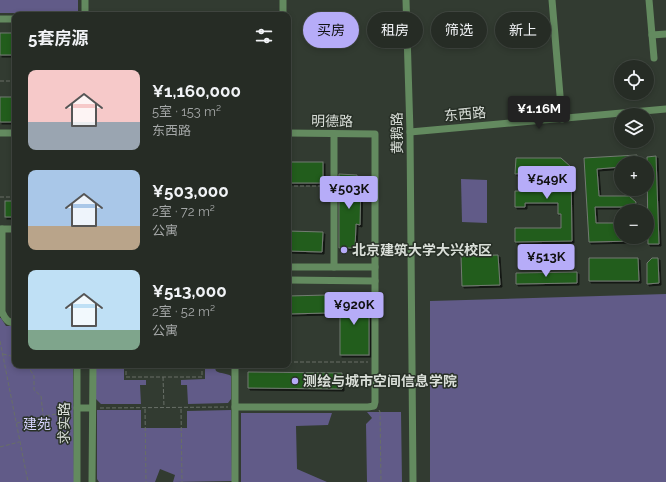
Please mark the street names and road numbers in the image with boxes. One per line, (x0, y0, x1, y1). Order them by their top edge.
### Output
street label: 东西路 (443, 104, 487, 124)
street label: 黄鹅路 (389, 112, 405, 154)
street label: 明德路 (311, 113, 353, 129)
street label: 求实路 (56, 402, 72, 444)

